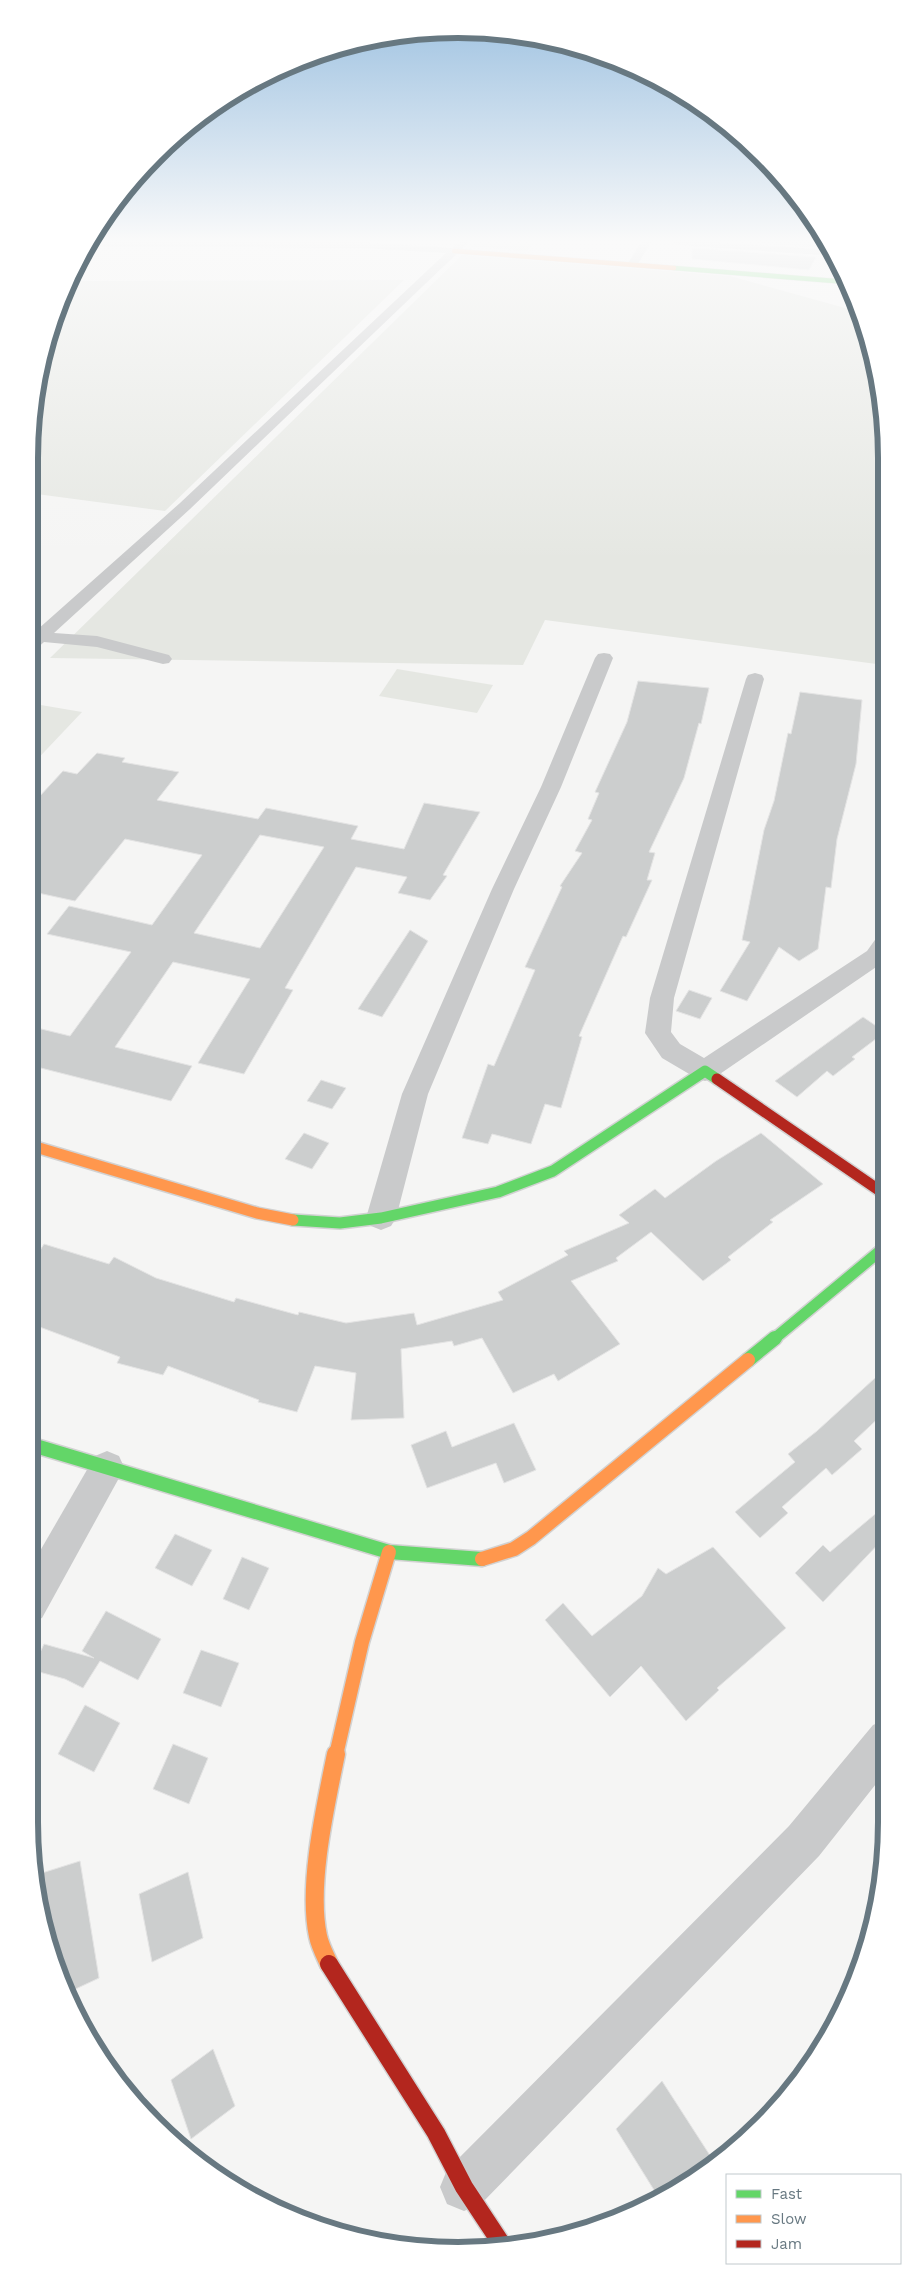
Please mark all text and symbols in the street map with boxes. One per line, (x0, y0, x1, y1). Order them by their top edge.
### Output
legend (726, 2174, 901, 2264)
text: Fast (771, 2185, 803, 2203)
text: Slow (771, 2210, 807, 2228)
text: Jam (771, 2235, 802, 2253)

